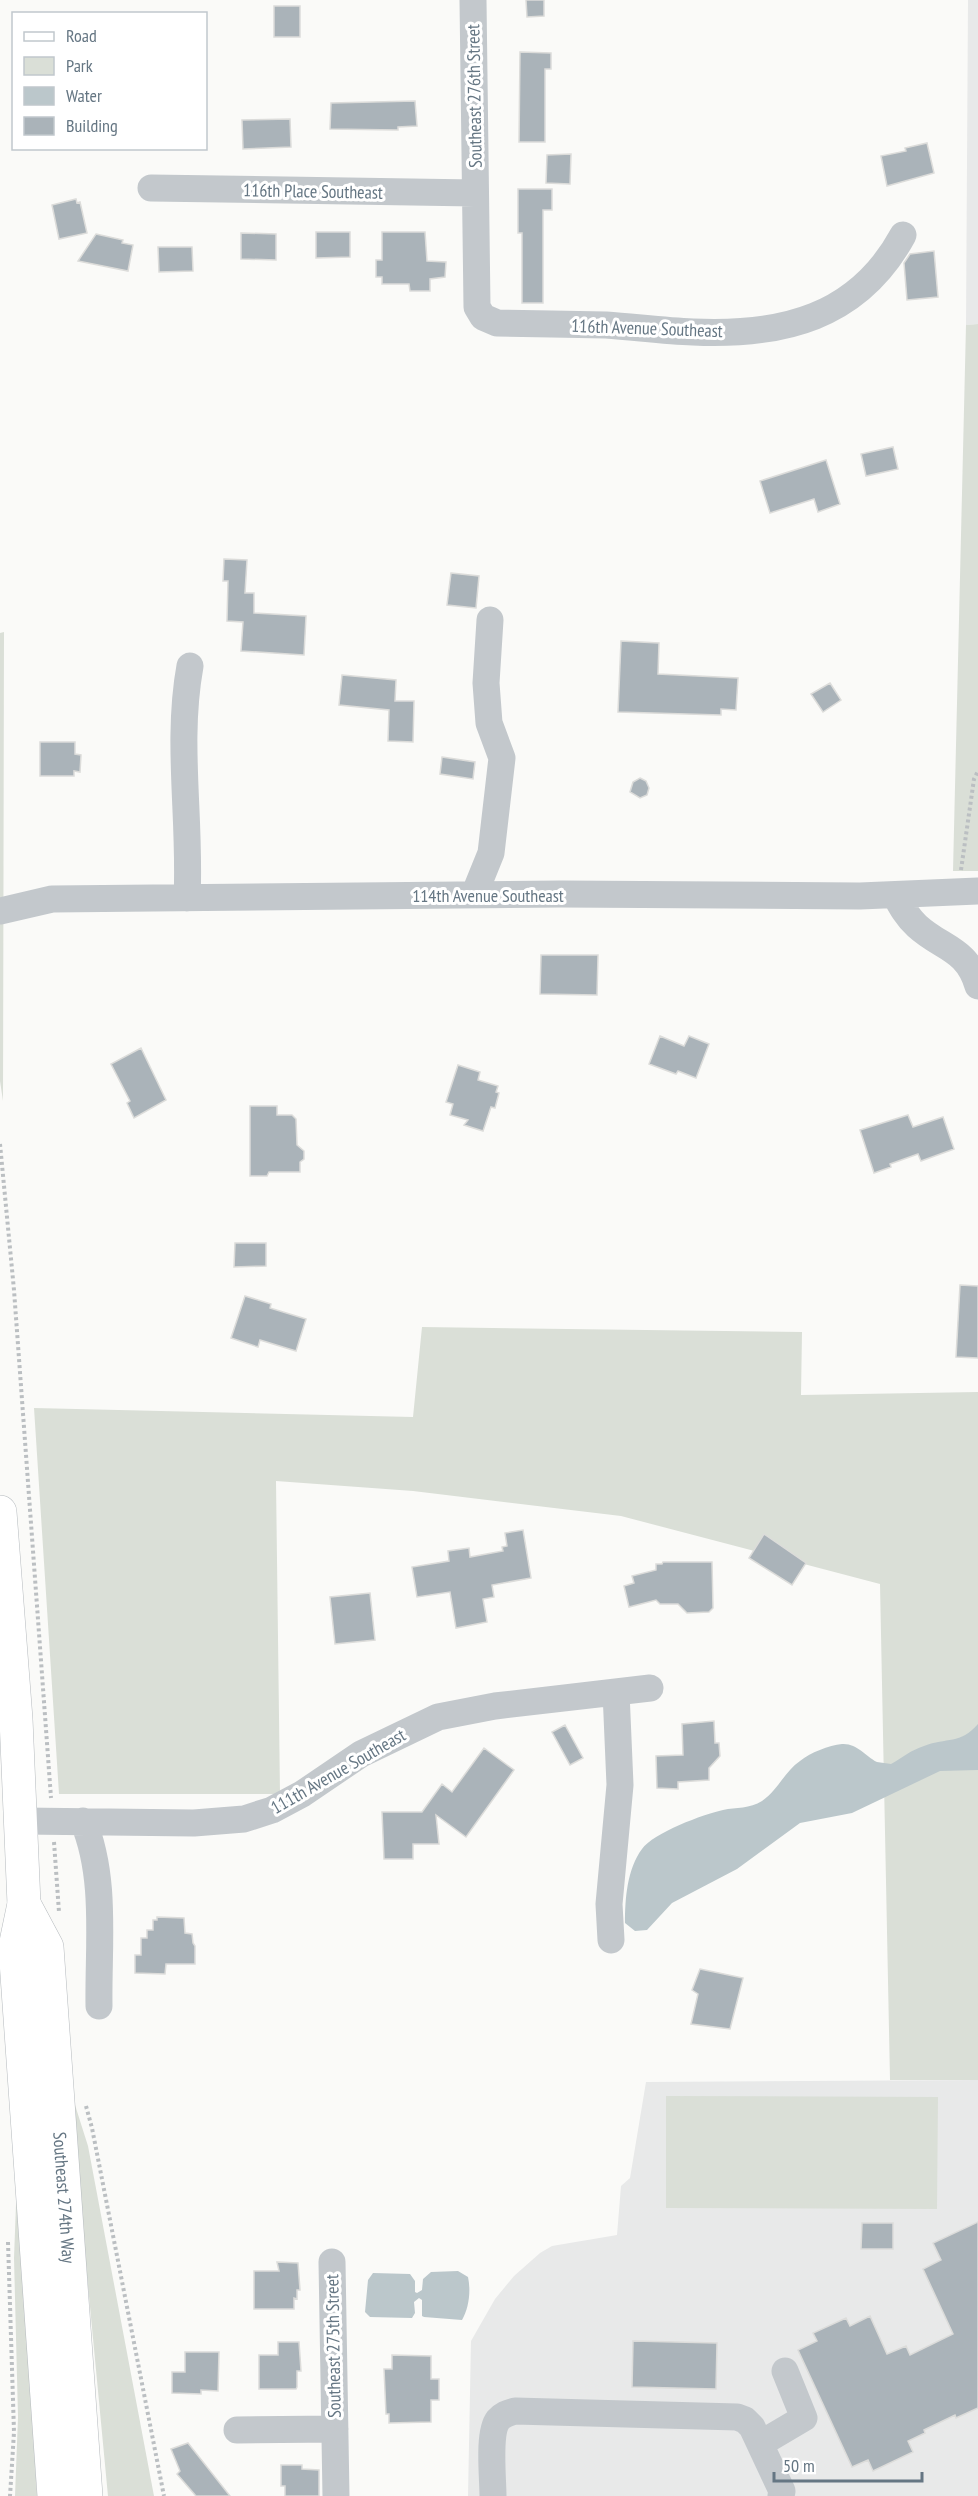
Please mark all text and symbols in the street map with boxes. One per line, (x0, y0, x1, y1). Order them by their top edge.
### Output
legend (12, 12, 207, 150)
text: Road (66, 24, 97, 47)
street label: Southeast 276th Street (461, 24, 487, 168)
text: Park (66, 54, 93, 77)
text: Water (66, 84, 102, 107)
text: Building (66, 114, 118, 137)
street label: 116th Place Southeast (243, 178, 383, 204)
street label: 116th Avenue Southeast (571, 314, 723, 342)
street label: 114th Avenue Southeast (412, 884, 564, 907)
street label: 111th Avenue Southeast (267, 1723, 409, 1819)
street label: Southeast 274th Way (49, 2131, 81, 2264)
street label: Southeast 275th Street (320, 2274, 346, 2418)
scale bar (774, 2445, 922, 2483)
text: 50 m (783, 2454, 815, 2477)

